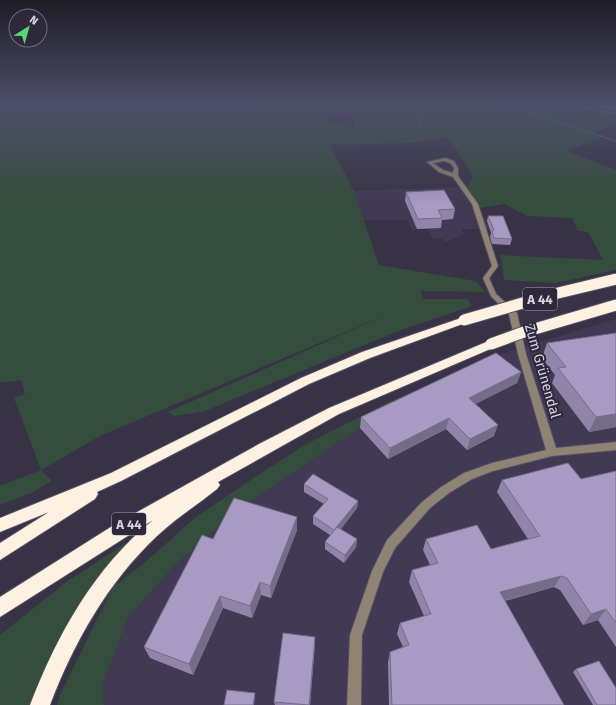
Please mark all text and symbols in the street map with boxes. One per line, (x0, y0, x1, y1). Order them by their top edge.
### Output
north arrow (8, 8, 48, 48)
text: N (27, 13, 41, 28)
road number: A 44 (523, 288, 557, 310)
street label: Zum Grünendal (521, 322, 564, 420)
road number: A 44 (112, 513, 146, 535)

